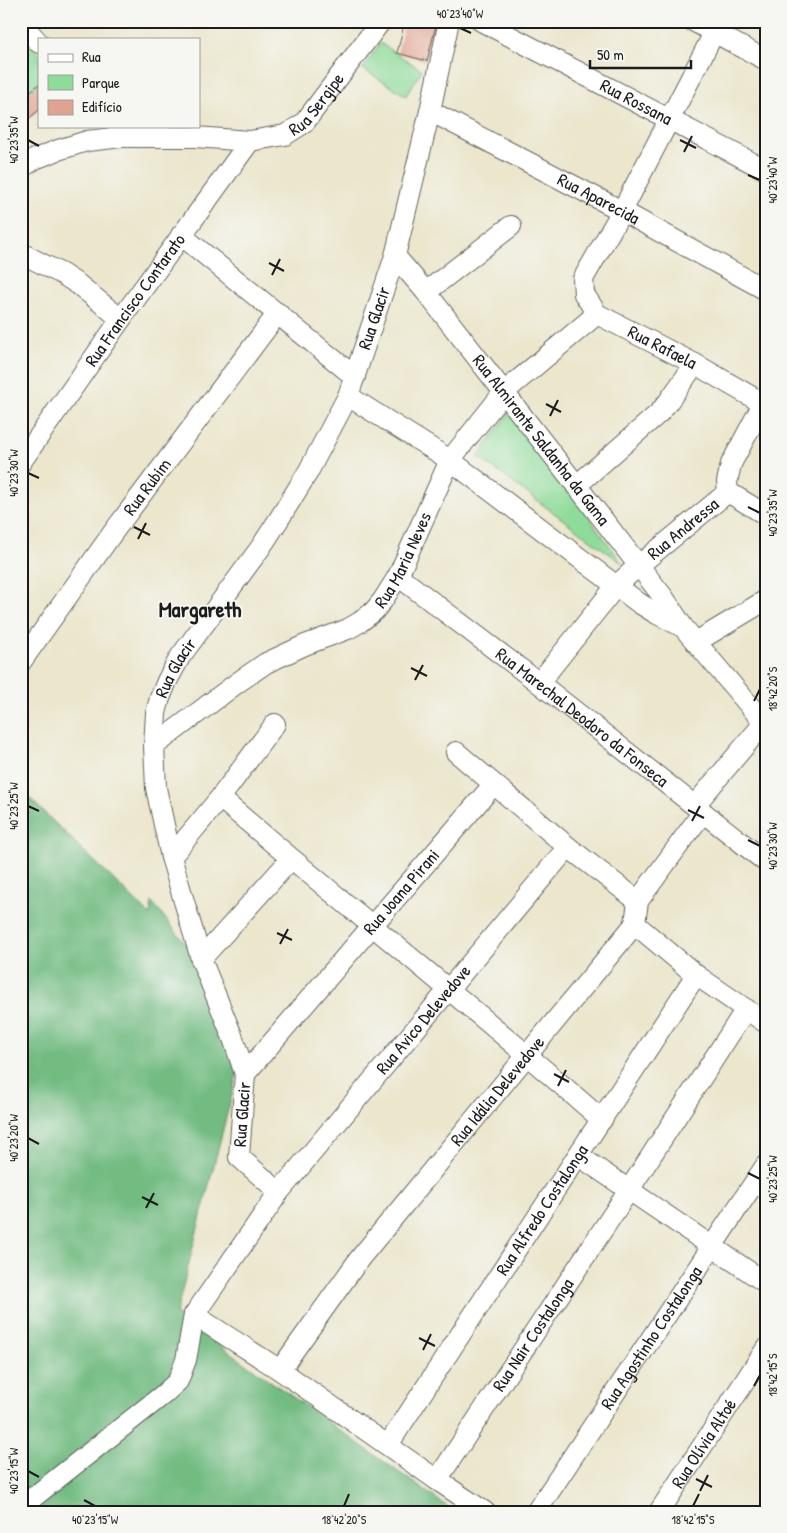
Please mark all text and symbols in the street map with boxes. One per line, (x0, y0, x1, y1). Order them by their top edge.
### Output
text: 40°23'40"W (437, 5, 484, 22)
legend (38, 38, 200, 128)
scale bar (590, 38, 691, 70)
text: 50 m (597, 44, 624, 65)
text: Rua (82, 46, 101, 67)
street label: Rua Sergipe (284, 67, 350, 142)
text: Parque (82, 72, 120, 93)
street label: Rua Rossana (596, 72, 677, 131)
text: Edifício (82, 96, 122, 117)
text: 40°23'35"W (5, 116, 22, 164)
text: 40°23'40"W (764, 156, 781, 203)
street label: Rua Aparecida (553, 167, 644, 230)
street label: Rua Francisco Contarato (79, 228, 191, 371)
street label: Rua Glacir (351, 283, 396, 353)
street label: Rua Rafaela (624, 319, 701, 375)
street label: Rua Almirante Saldanha da Gama (467, 349, 616, 530)
text: 40°23'30"W (5, 449, 22, 497)
street label: Rua Rubim (117, 453, 177, 520)
text: 40°23'35"W (764, 489, 781, 537)
street label: Rua Andressa (642, 492, 724, 565)
street label: Rua Maria Neves (368, 508, 437, 613)
district label: Margareth (159, 594, 242, 625)
street label: Rua Glacir (148, 633, 202, 701)
street label: Rua Marechal Deodoro da Fonseca (491, 641, 674, 792)
text: 18°42'20"S (764, 666, 781, 711)
text: 40°23'25"W (5, 782, 22, 830)
text: 40°23'30"W (764, 822, 781, 870)
street label: Rua Joana Pirani (357, 843, 445, 940)
street label: Rua Avico Delevedove (370, 959, 476, 1079)
street label: Rua Idália Delevedove (444, 1030, 550, 1151)
street label: Rua Glacir (227, 1081, 256, 1148)
text: 40°23'20"W (5, 1114, 22, 1162)
street label: Rua Alfredo Costalonga (490, 1139, 594, 1280)
text: 40°23'25"W (764, 1155, 781, 1203)
street label: Rua Agostinho Costalonga (594, 1261, 708, 1414)
street label: Rua Nair Costalonga (486, 1273, 579, 1396)
text: 18°42'15"S (764, 1353, 781, 1397)
street label: Rua Olívia Altoé (665, 1394, 742, 1493)
text: 40°23'15"W (5, 1447, 22, 1494)
text: 40°23'15"W (72, 1511, 119, 1528)
text: 18°42'20"S (322, 1511, 367, 1528)
text: 18°42'15"S (672, 1511, 715, 1528)

